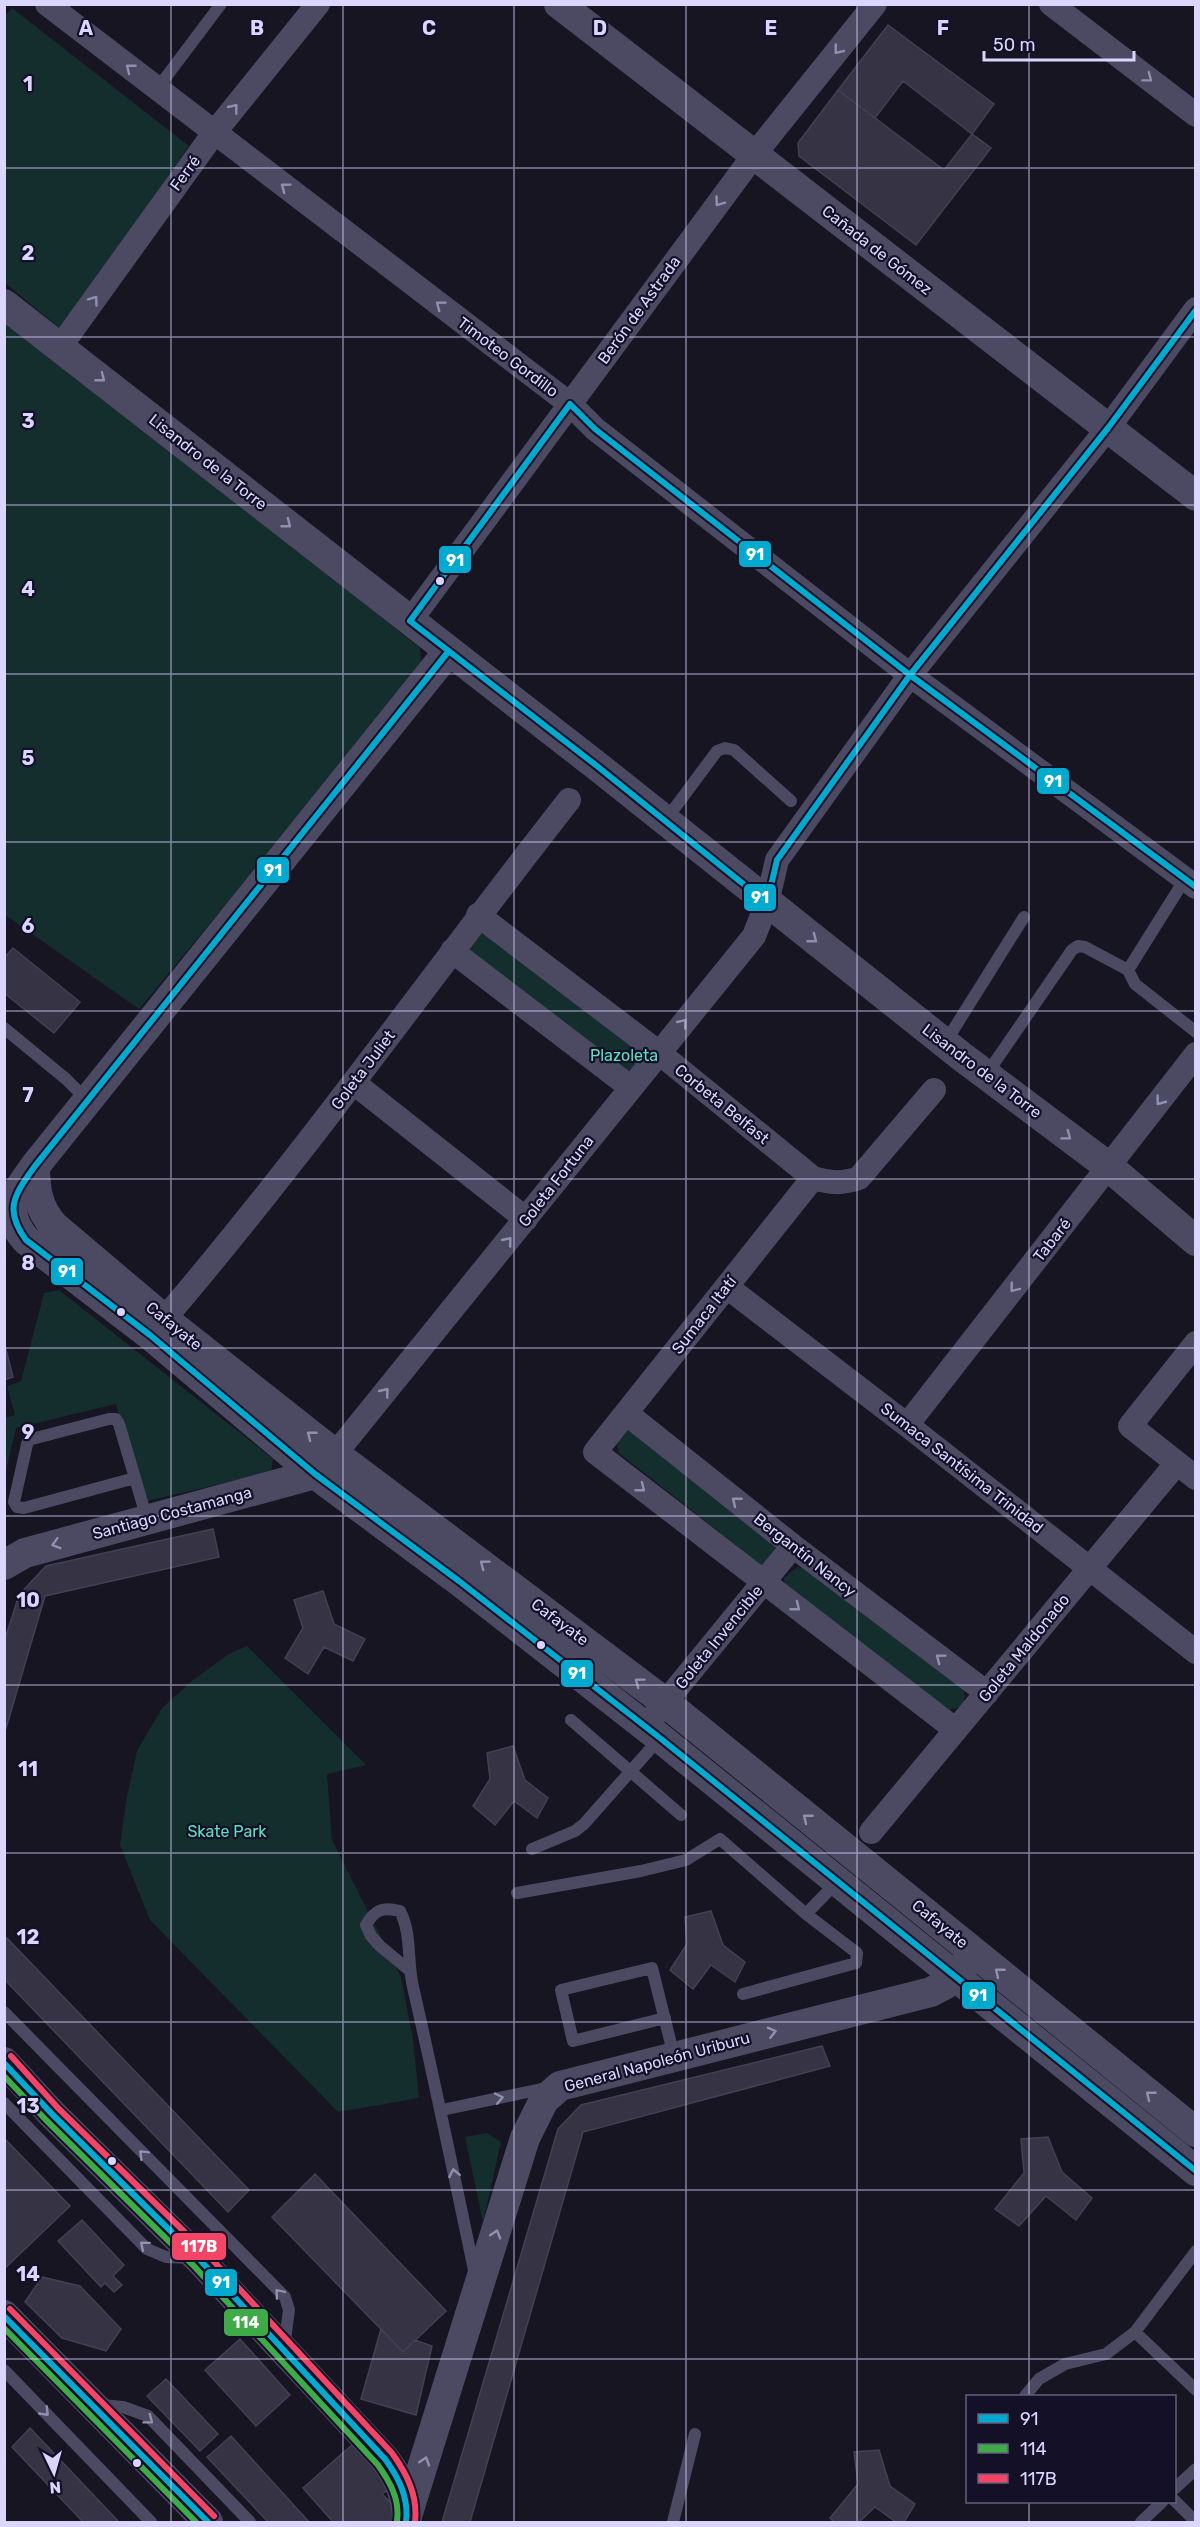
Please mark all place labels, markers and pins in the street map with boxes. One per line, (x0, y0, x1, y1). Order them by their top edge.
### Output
unlabelled marker (434, 575, 446, 587)
unlabelled marker (115, 1306, 127, 1318)
unlabelled marker (535, 1639, 547, 1651)
unlabelled marker (106, 2155, 118, 2167)
unlabelled marker (131, 2457, 143, 2469)

